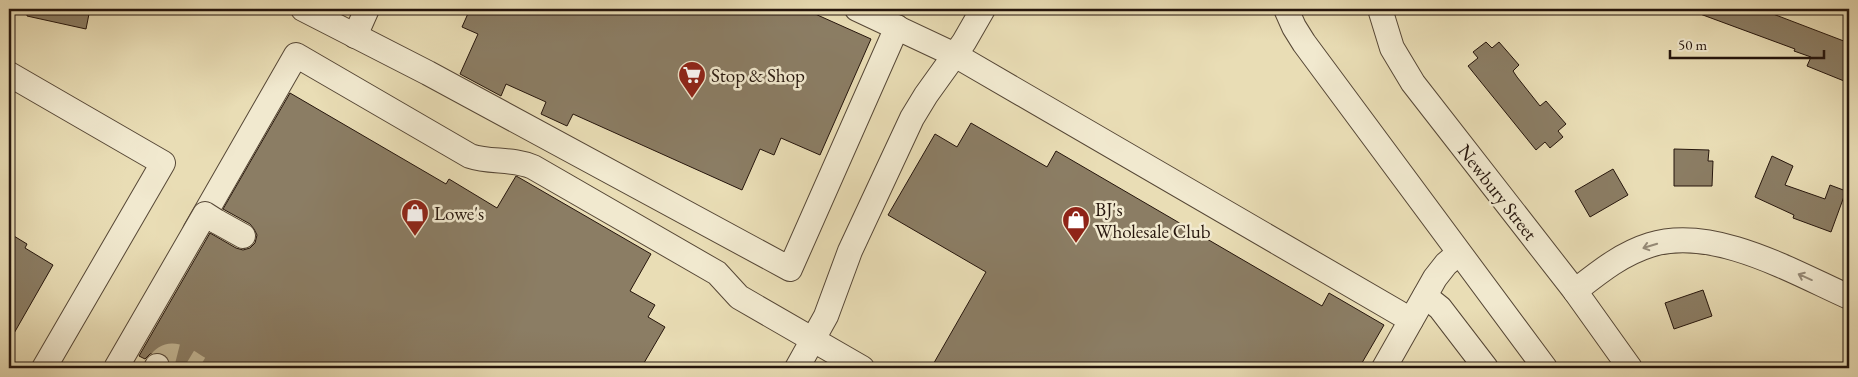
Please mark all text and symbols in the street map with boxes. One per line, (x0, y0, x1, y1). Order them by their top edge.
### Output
scale bar (1670, 28, 1824, 60)
text: 50 m (1678, 35, 1707, 54)
supermarket icon: Stop & Shop (677, 60, 707, 99)
place label: Stop & Shop (711, 63, 805, 88)
street label: Newbury Street (1452, 139, 1543, 246)
place label: BJ's Wholesale Club (1095, 197, 1211, 244)
shop icon: Lowe's (400, 198, 430, 237)
place label: Lowe's (434, 201, 484, 226)
shop icon: BJ's Wholesale Club (1061, 205, 1091, 244)
one-way arrow (1642, 241, 1658, 251)
one-way arrow (1798, 272, 1813, 282)

